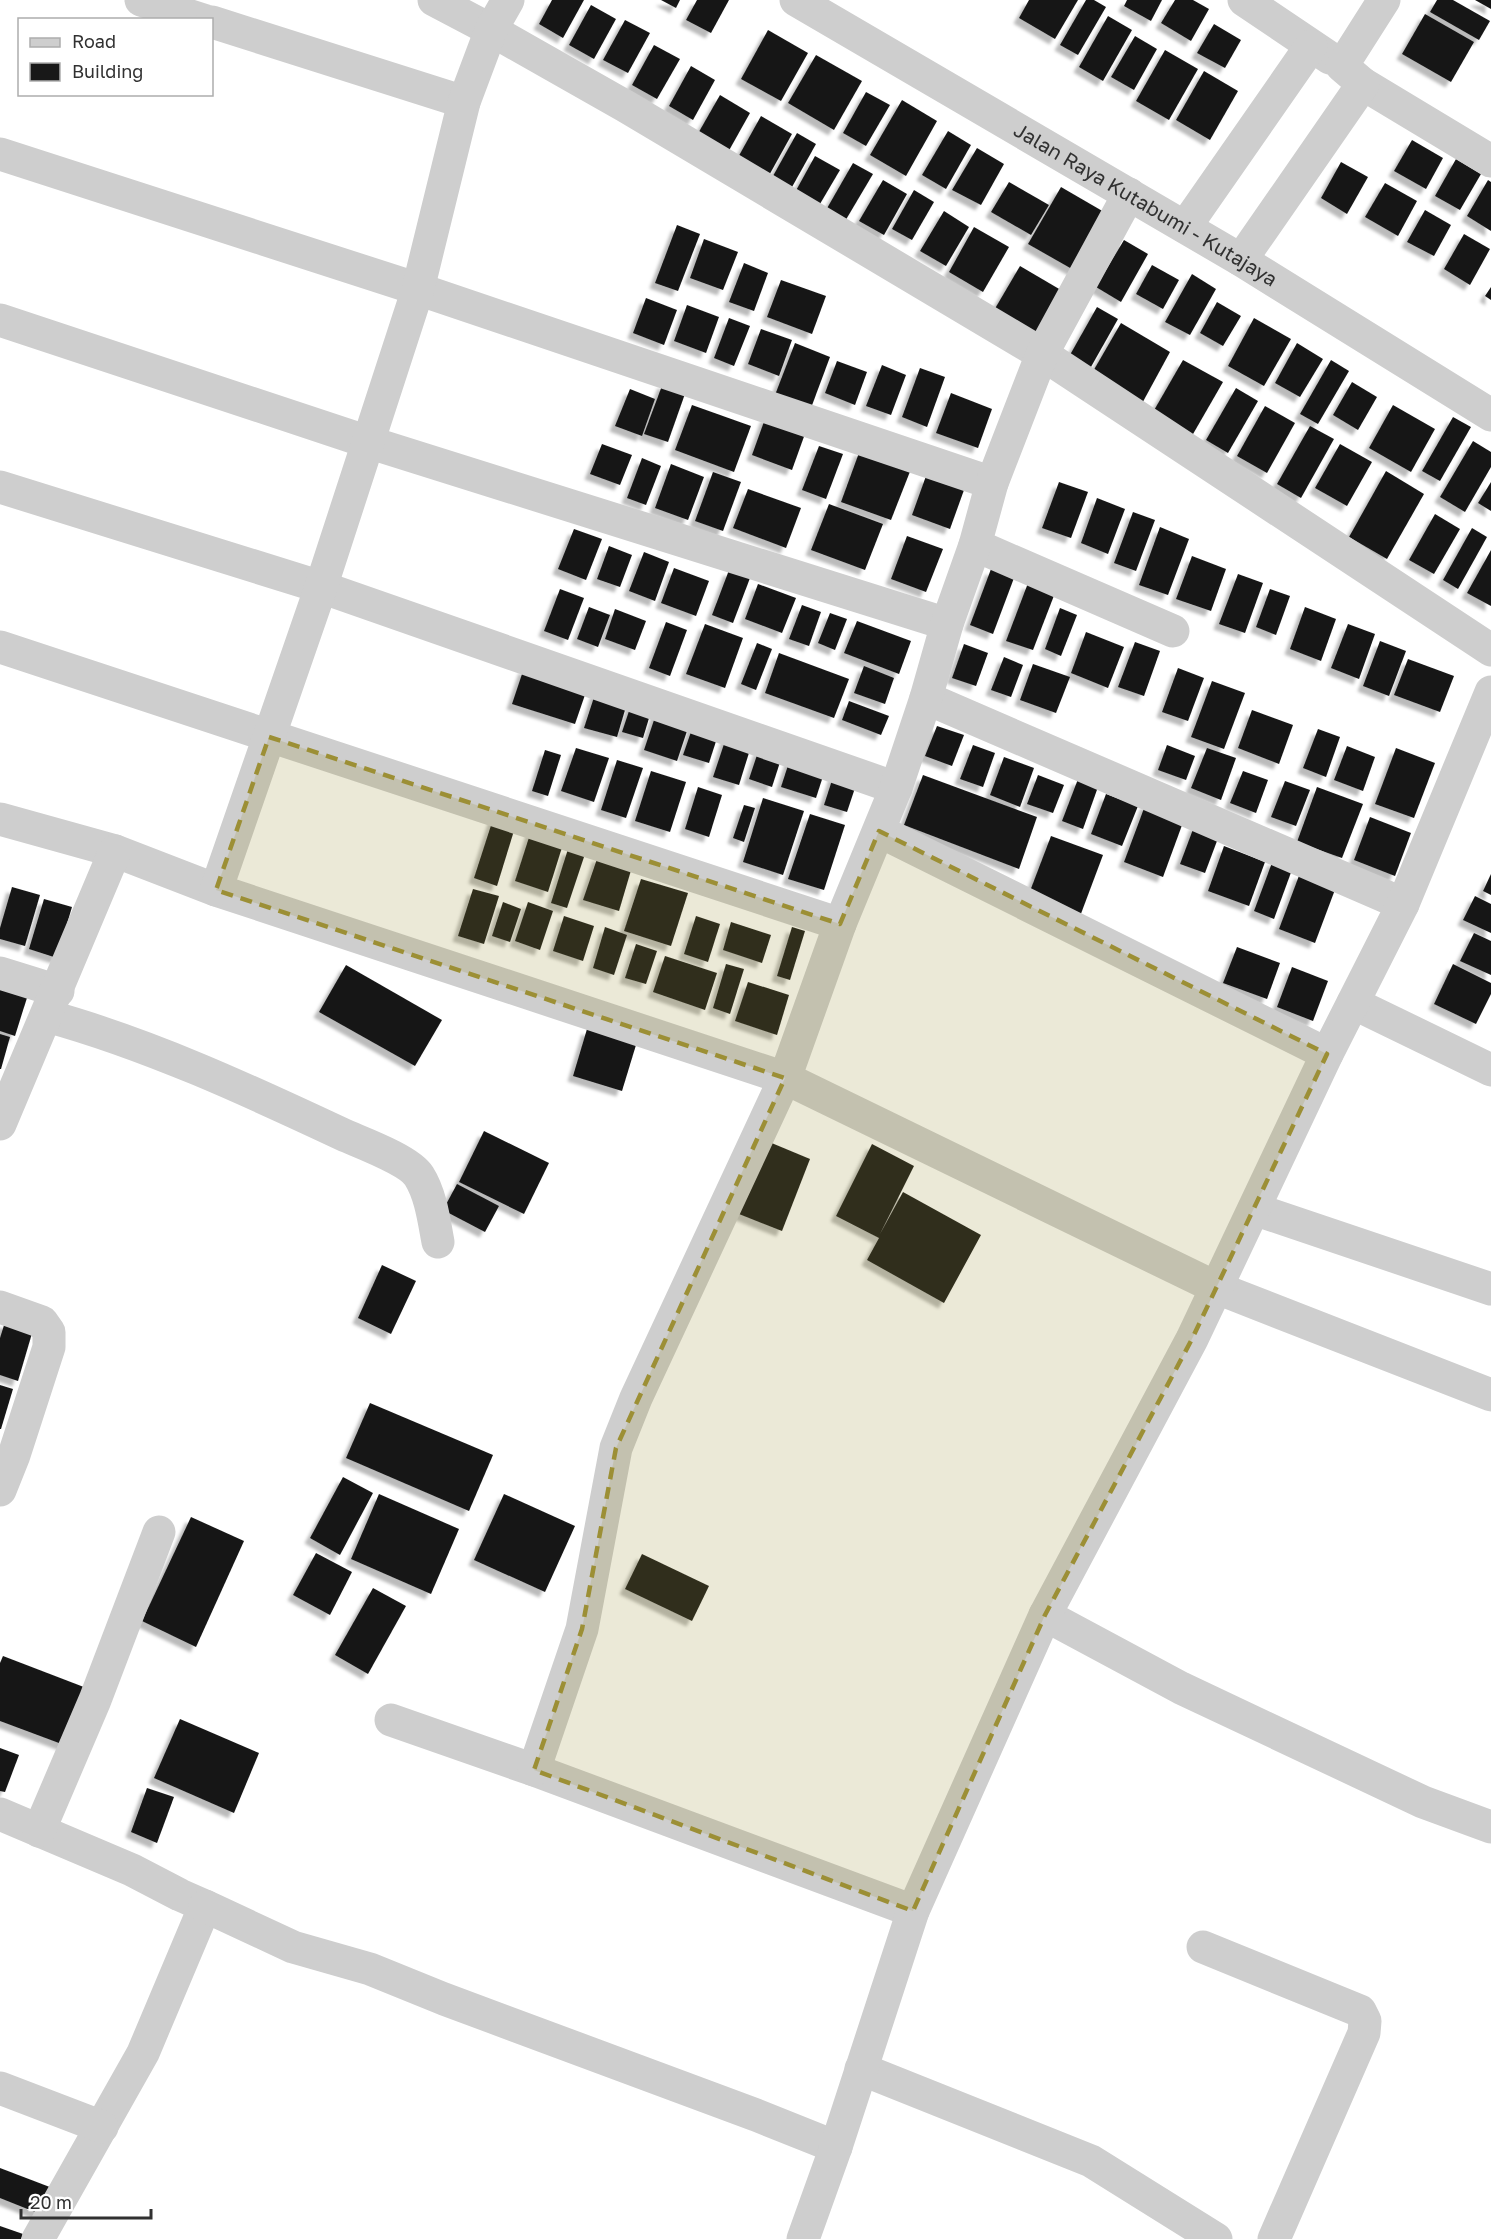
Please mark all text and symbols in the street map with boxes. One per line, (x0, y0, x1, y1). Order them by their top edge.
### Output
legend (18, 18, 213, 96)
text: Road (72, 30, 116, 52)
text: Building (72, 60, 143, 82)
street label: Jalan Raya Kutabumi - Kutajaya (1010, 117, 1282, 291)
scale bar (21, 2182, 152, 2220)
text: 20 m (30, 2191, 72, 2213)

